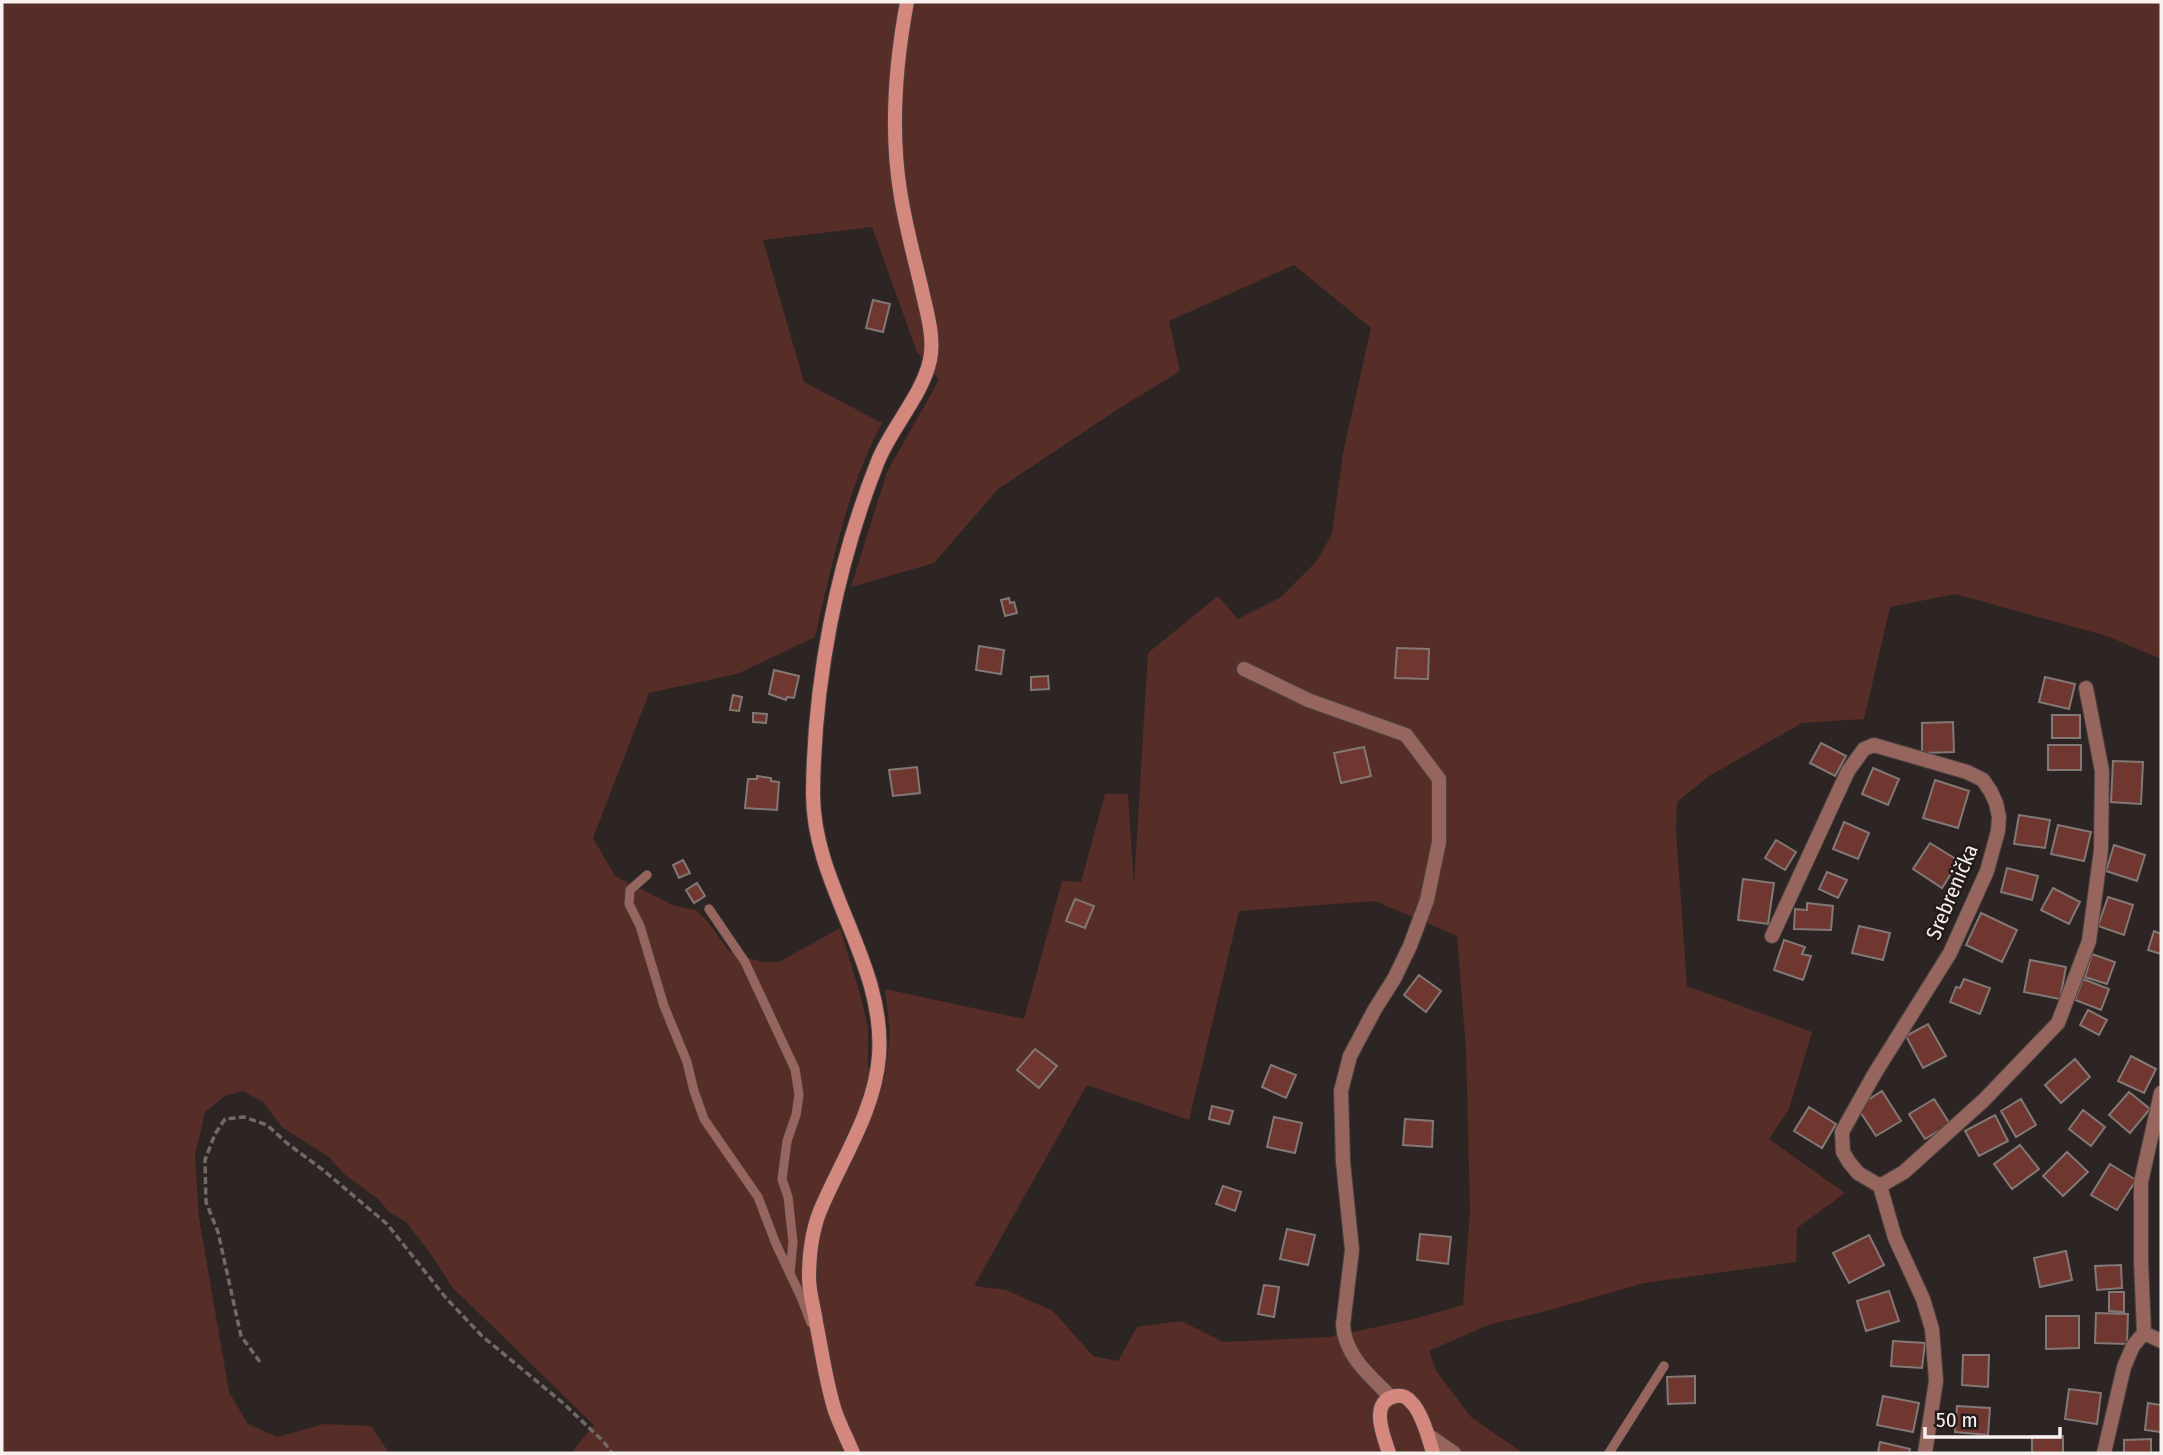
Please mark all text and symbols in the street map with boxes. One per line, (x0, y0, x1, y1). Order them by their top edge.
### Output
street label: Srebrenička (1920, 840, 1984, 944)
scale bar (1925, 1396, 2060, 1440)
text: 50 m (1936, 1407, 1978, 1433)

